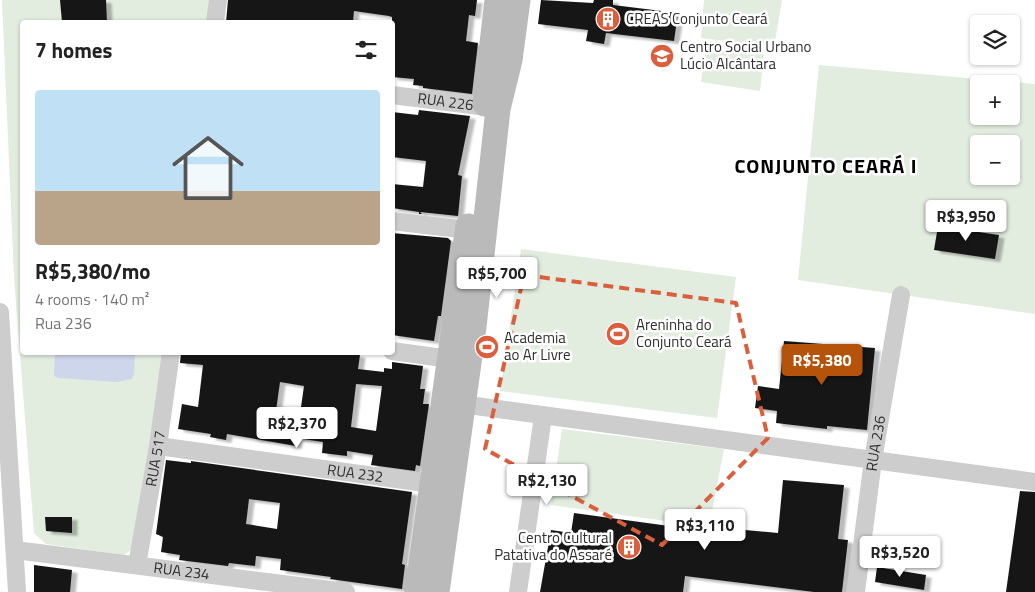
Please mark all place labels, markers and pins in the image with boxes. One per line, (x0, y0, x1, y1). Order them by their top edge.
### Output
building icon: CREAS Conjunto Ceará (595, 6, 621, 32)
place label: CREAS Conjunto Ceará (626, 7, 768, 30)
place label: Centro Social Urbano Lúcio Alcântara (680, 35, 812, 75)
school or university icon: Centro Social Urbano Lúcio Alcântara (649, 43, 675, 69)
pin: R$3,950 (920, 200, 1012, 242)
pin: R$5,700 (451, 256, 543, 299)
place label: Areninha do Conjunto Ceará (636, 313, 732, 353)
sports icon: Areninha do Conjunto Ceará (605, 321, 631, 347)
place label: Academia ao Ar Livre (504, 326, 570, 366)
sports icon: Academia ao Ar Livre (474, 334, 500, 360)
pin: R$5,380 (776, 344, 868, 386)
pin: R$2,370 (251, 406, 343, 449)
pin: R$2,130 (501, 464, 593, 506)
pin: R$3,110 (659, 508, 751, 551)
place label: Centro Cultural Patativa do Assaré (494, 526, 612, 566)
building icon: Centro Cultural Patativa do Assaré (616, 534, 642, 560)
pin: R$3,520 (854, 536, 946, 578)

